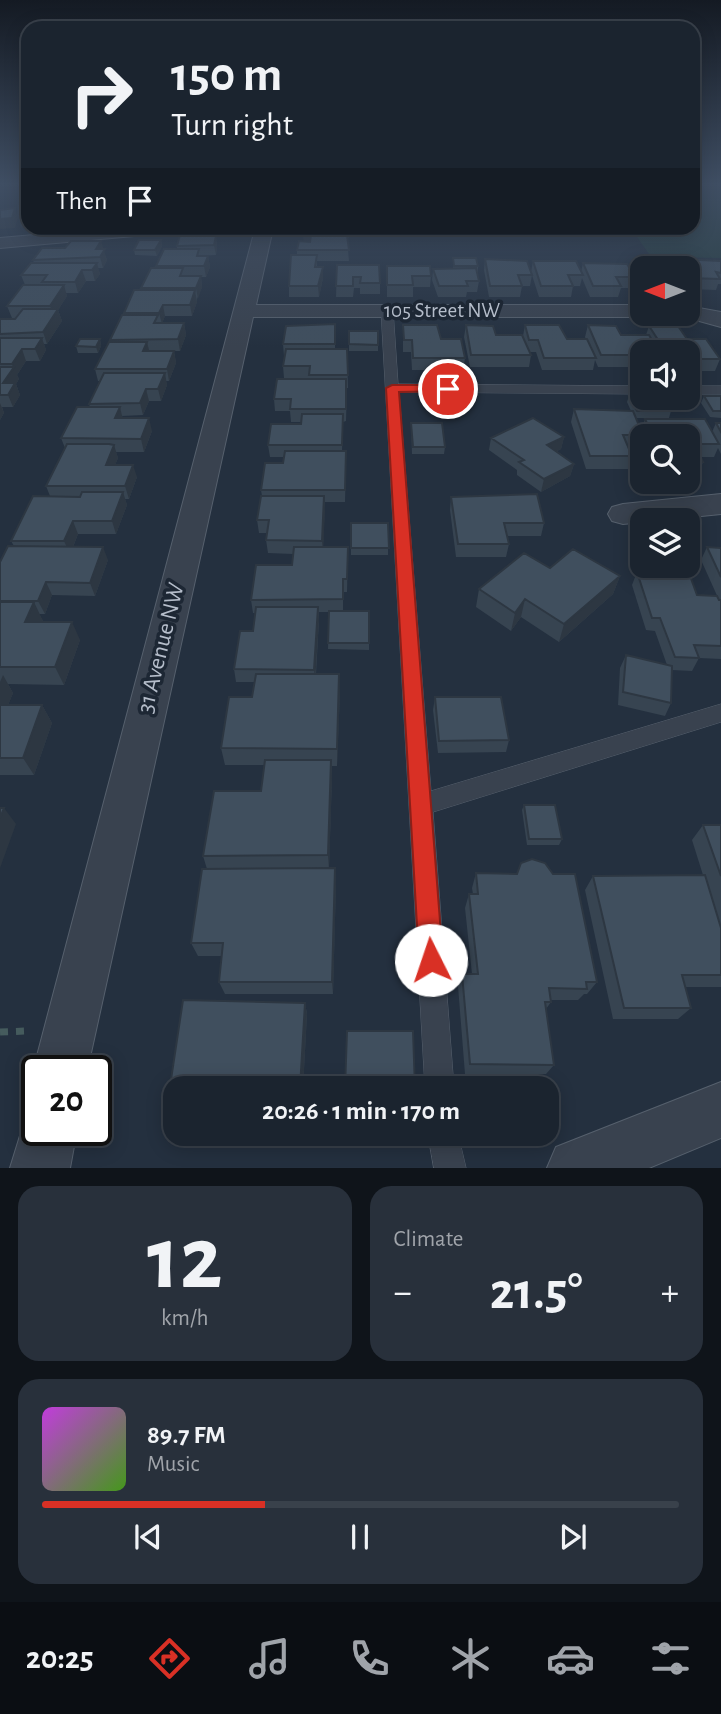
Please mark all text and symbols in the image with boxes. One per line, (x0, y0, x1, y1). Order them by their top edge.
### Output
icon: right (56, 49, 147, 140)
text: 150 m (171, 51, 282, 100)
text: Turn right (171, 109, 293, 141)
icon: arrive (121, 182, 159, 220)
text: Then (56, 188, 107, 214)
north arrow (630, 256, 700, 326)
map controls (630, 256, 700, 578)
street label: 105 Street NW (384, 300, 500, 321)
button: sound (630, 340, 700, 410)
pin (418, 359, 478, 419)
icon: arrive (429, 370, 467, 408)
button: search (630, 424, 700, 494)
button: layers (630, 508, 700, 578)
street label: 31 Avenue NW (133, 580, 189, 716)
position arrow (394, 923, 468, 997)
speed limit sign: 20 (21, 1055, 112, 1146)
text: 20:26 · 1 min · 170 m (262, 1098, 460, 1124)
text: 12 (147, 1214, 223, 1305)
text: Climate (394, 1228, 463, 1251)
text: 21.5° (490, 1266, 583, 1318)
text: − (394, 1274, 412, 1312)
text: + (661, 1274, 679, 1312)
text: km/h (161, 1307, 208, 1330)
text: 89.7 FM (147, 1422, 226, 1448)
text: Music (147, 1453, 199, 1476)
icon: previous (129, 1518, 167, 1556)
icon: pause (341, 1518, 379, 1556)
icon: next (554, 1518, 592, 1556)
icon: directions (145, 1634, 194, 1683)
icon: music (245, 1634, 294, 1683)
icon: phone (345, 1634, 394, 1683)
icon: climate (446, 1634, 495, 1683)
icon: car (546, 1634, 595, 1683)
icon: filters (646, 1634, 695, 1683)
text: 20:25 (26, 1642, 94, 1674)

